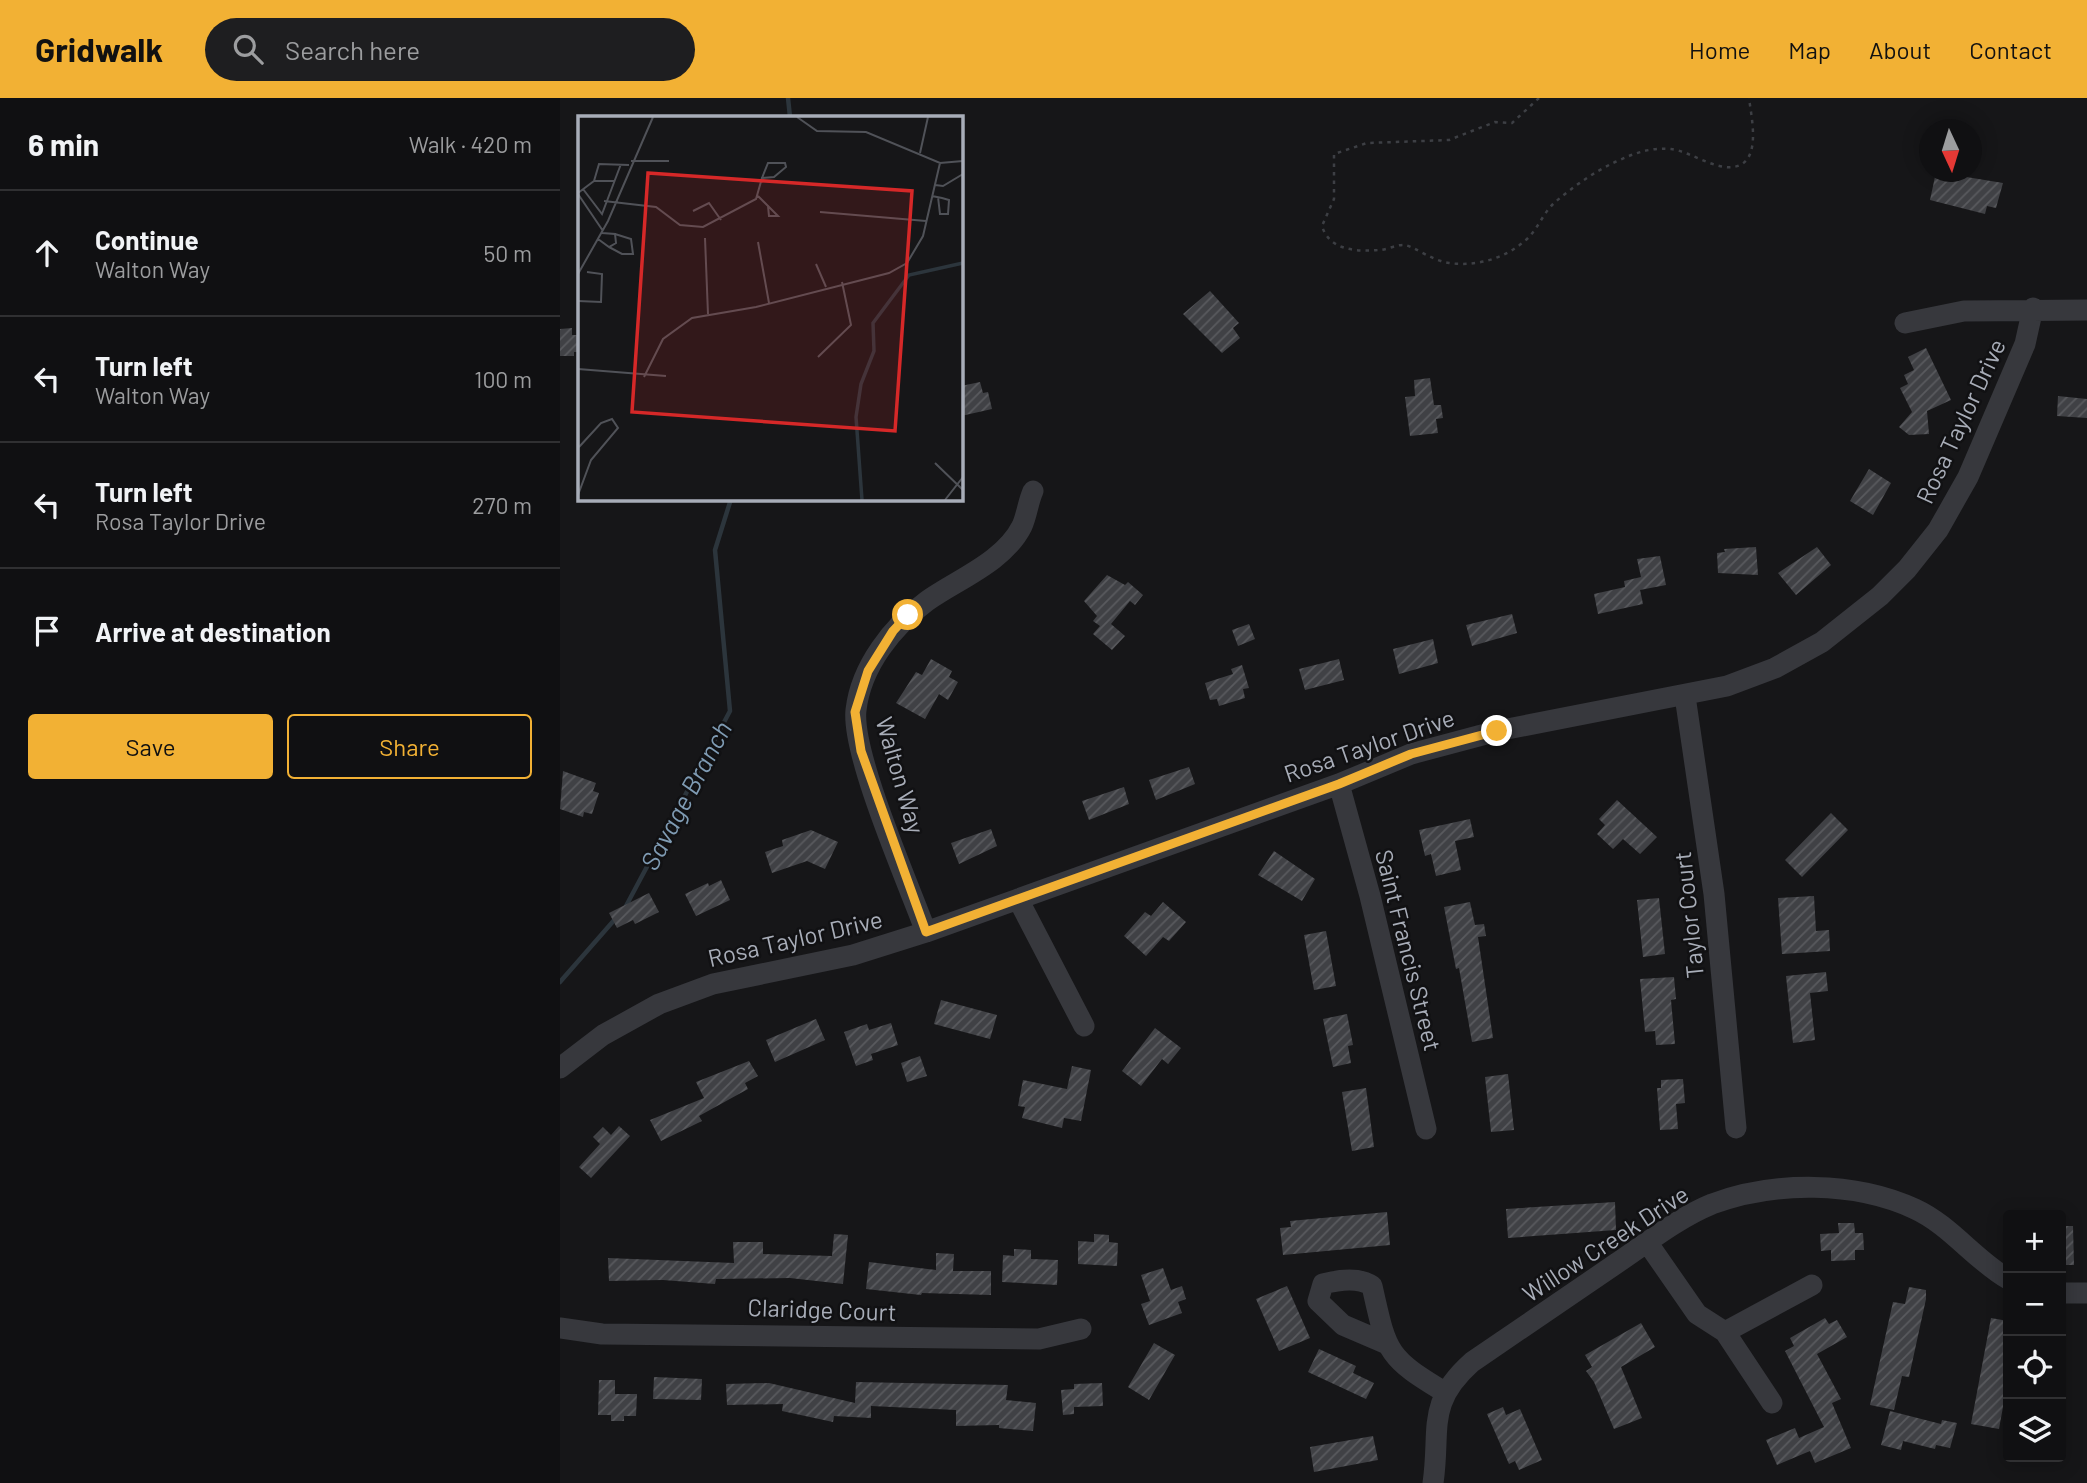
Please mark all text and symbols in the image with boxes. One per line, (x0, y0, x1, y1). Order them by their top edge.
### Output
search box (205, 18, 695, 81)
text: Gridwalk (35, 29, 163, 69)
icon: search (229, 30, 267, 68)
text: Search here (285, 34, 420, 65)
text: Home (1689, 35, 1750, 64)
text: Map (1788, 35, 1831, 64)
text: About (1869, 35, 1931, 64)
text: Contact (1969, 35, 2052, 64)
inset map (578, 116, 962, 500)
north arrow (1919, 119, 1982, 182)
text: 6 min (28, 126, 99, 162)
text: Walk · 420 m (409, 130, 532, 158)
text: Continue (95, 224, 199, 255)
icon: ahead (28, 234, 66, 272)
text: 50 m (484, 239, 532, 267)
text: Walton Way (95, 255, 210, 283)
street label: Rosa Taylor Drive (1909, 334, 2011, 508)
text: Turn left (95, 350, 193, 381)
icon: left (28, 360, 66, 398)
text: 100 m (474, 365, 532, 393)
text: Walton Way (95, 381, 210, 409)
text: Turn left (95, 476, 193, 507)
icon: left (28, 486, 66, 524)
text: 270 m (472, 491, 532, 519)
text: Rosa Taylor Drive (95, 507, 266, 535)
route start (892, 599, 923, 630)
icon: arrive (28, 612, 66, 650)
text: Arrive at destination (95, 616, 331, 647)
street label: Rosa Taylor Drive (1280, 702, 1458, 788)
street label: Walton Way (871, 713, 931, 837)
button: Save (28, 714, 273, 779)
button: Share (287, 714, 532, 779)
water label: Savage Branch (633, 715, 737, 875)
route end (1481, 715, 1512, 746)
street label: Saint Francis Street (1370, 846, 1448, 1054)
street label: Taylor Court (1667, 850, 1709, 980)
street label: Rosa Taylor Drive (705, 904, 885, 972)
street label: Willow Creek Drive (1517, 1179, 1693, 1307)
map controls (2003, 1210, 2066, 1462)
button: + (2003, 1210, 2066, 1273)
button: − (2003, 1273, 2066, 1336)
street label: Claridge Court (747, 1292, 897, 1326)
button: locate (2003, 1336, 2066, 1399)
button: layers (2003, 1399, 2066, 1462)

